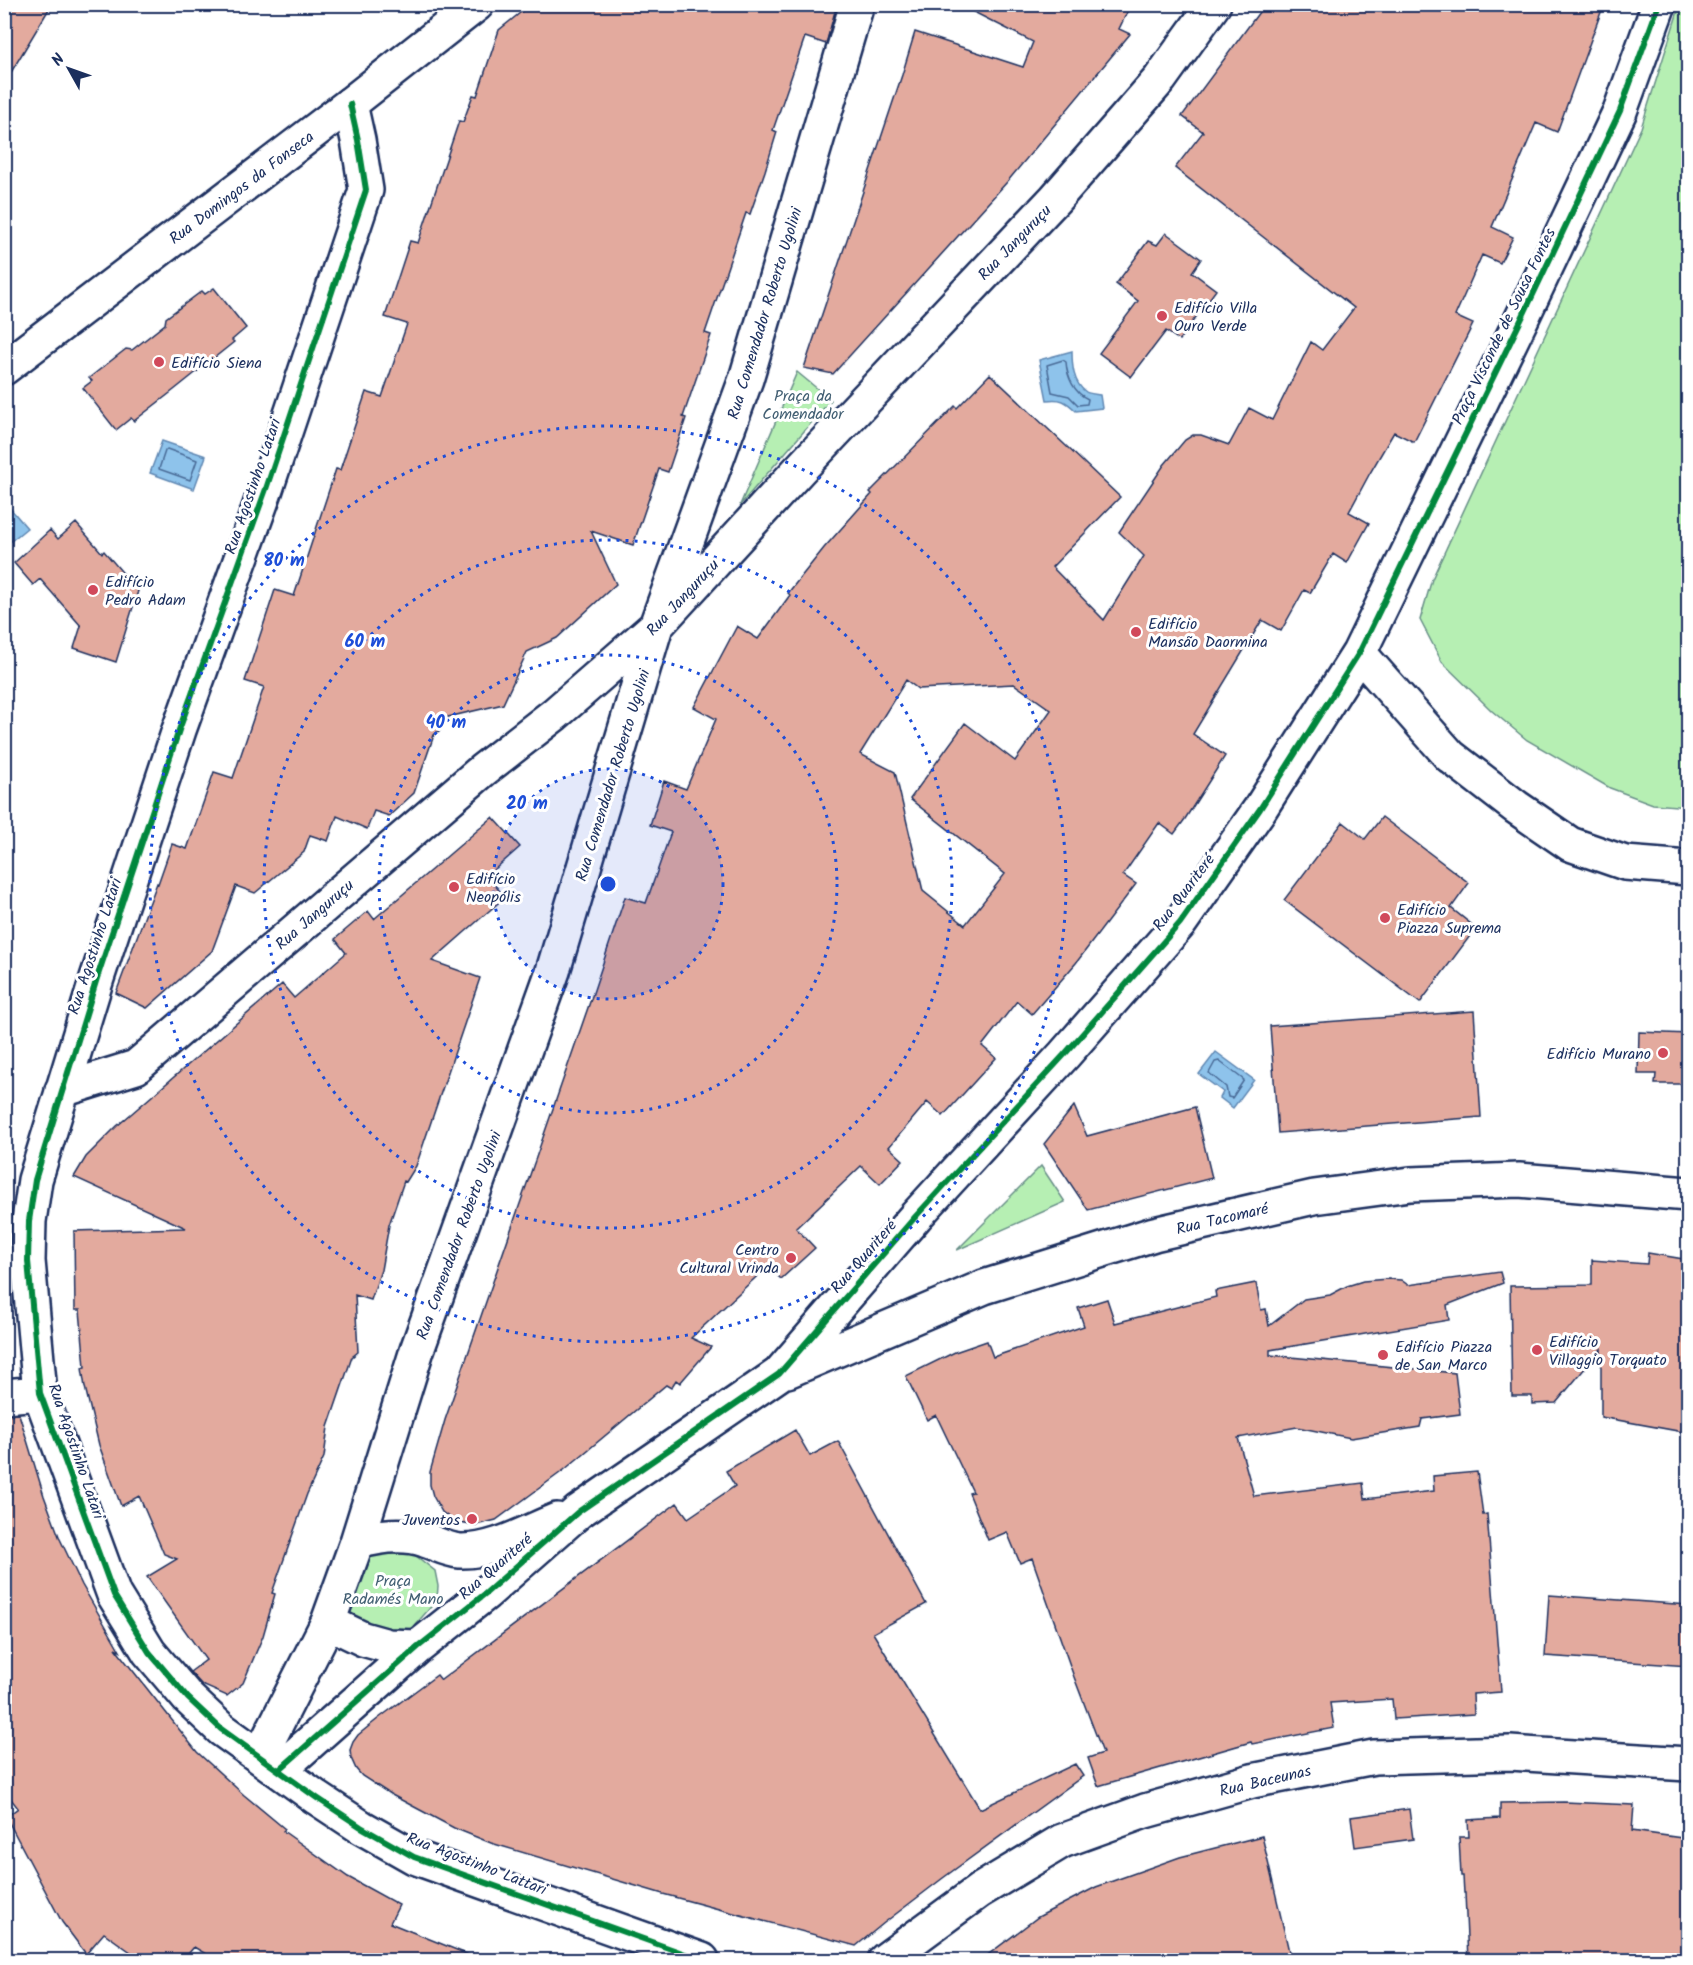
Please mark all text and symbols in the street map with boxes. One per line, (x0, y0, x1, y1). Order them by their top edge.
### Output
north arrow (39, 39, 99, 99)
text: N (46, 48, 71, 72)
street label: Rua Domingos da Fonseca (164, 125, 320, 251)
street label: Rua Janguruçu (972, 199, 1058, 287)
street label: Rua Comendador Roberto Ugolini (721, 203, 810, 423)
street label: Praça Visconde de Sousa Fontes (1446, 224, 1563, 429)
place label: Edifício Villa Ouro Verde (1174, 296, 1257, 339)
marker: Edifício Villa Ouro Verde (1155, 309, 1169, 323)
place label: Edifício Siena (171, 351, 262, 376)
marker: Edifício Siena (152, 355, 166, 369)
park label: Praça da Comendador (762, 384, 845, 427)
street label: Rua Agostinho Latari (218, 414, 289, 558)
text: 80 m (263, 547, 305, 576)
street label: Rua Janguruçu (641, 554, 726, 642)
place label: Edifício Pedro Adam (105, 570, 186, 613)
marker: Edifício Pedro Adam (86, 583, 100, 597)
place label: Edifício Mansão Daormina (1148, 612, 1268, 655)
marker: Edifício Mansão Daormina (1129, 625, 1143, 639)
text: 60 m (345, 628, 386, 657)
street label: Rua Comendador Roberto Ugolini (569, 665, 658, 885)
text: 40 m (426, 709, 467, 738)
text: 20 m (506, 790, 548, 819)
street label: Rua Quariteré (1147, 848, 1222, 937)
place label: Edifício Neopólis (466, 867, 521, 910)
street label: Rua Janguruçu (270, 873, 360, 957)
street label: Rua Agostinho Latari (62, 874, 130, 1018)
centre of rings (598, 874, 618, 894)
marker: Edifício Neopólis (447, 880, 461, 894)
place label: Edifício Piazza Suprema (1397, 898, 1502, 941)
marker: Edifício Piazza Suprema (1378, 911, 1392, 925)
place label: Edifício Murano (1547, 1042, 1651, 1067)
marker: Edifício Murano (1656, 1046, 1670, 1060)
street label: Rua Comendador Roberto Ugolini (410, 1127, 509, 1343)
street label: Rua Tacomaré (1174, 1196, 1272, 1242)
street label: Rua Quariteré (825, 1214, 904, 1300)
place label: Centro Cultural Vrinda (679, 1238, 779, 1281)
marker: Centro Cultural Vrinda (784, 1251, 798, 1265)
place label: Edifício Villaggio Torquato (1549, 1330, 1667, 1373)
place label: Edifício Piazza de San Marco (1395, 1335, 1492, 1378)
marker: Edifício Villaggio Torquato (1530, 1343, 1544, 1357)
marker: Edifício Piazza de San Marco (1376, 1348, 1390, 1362)
street label: Rua Agostinho Latari (41, 1380, 111, 1524)
place label: Juventos (402, 1508, 460, 1533)
marker: Juventos (465, 1512, 479, 1526)
street label: Rua Quariteré (453, 1527, 539, 1606)
park label: Praça Radamés Mano (342, 1569, 444, 1612)
street label: Rua Baceunas (1217, 1759, 1314, 1804)
street label: Rua Agostinho Lattari (403, 1826, 551, 1903)

